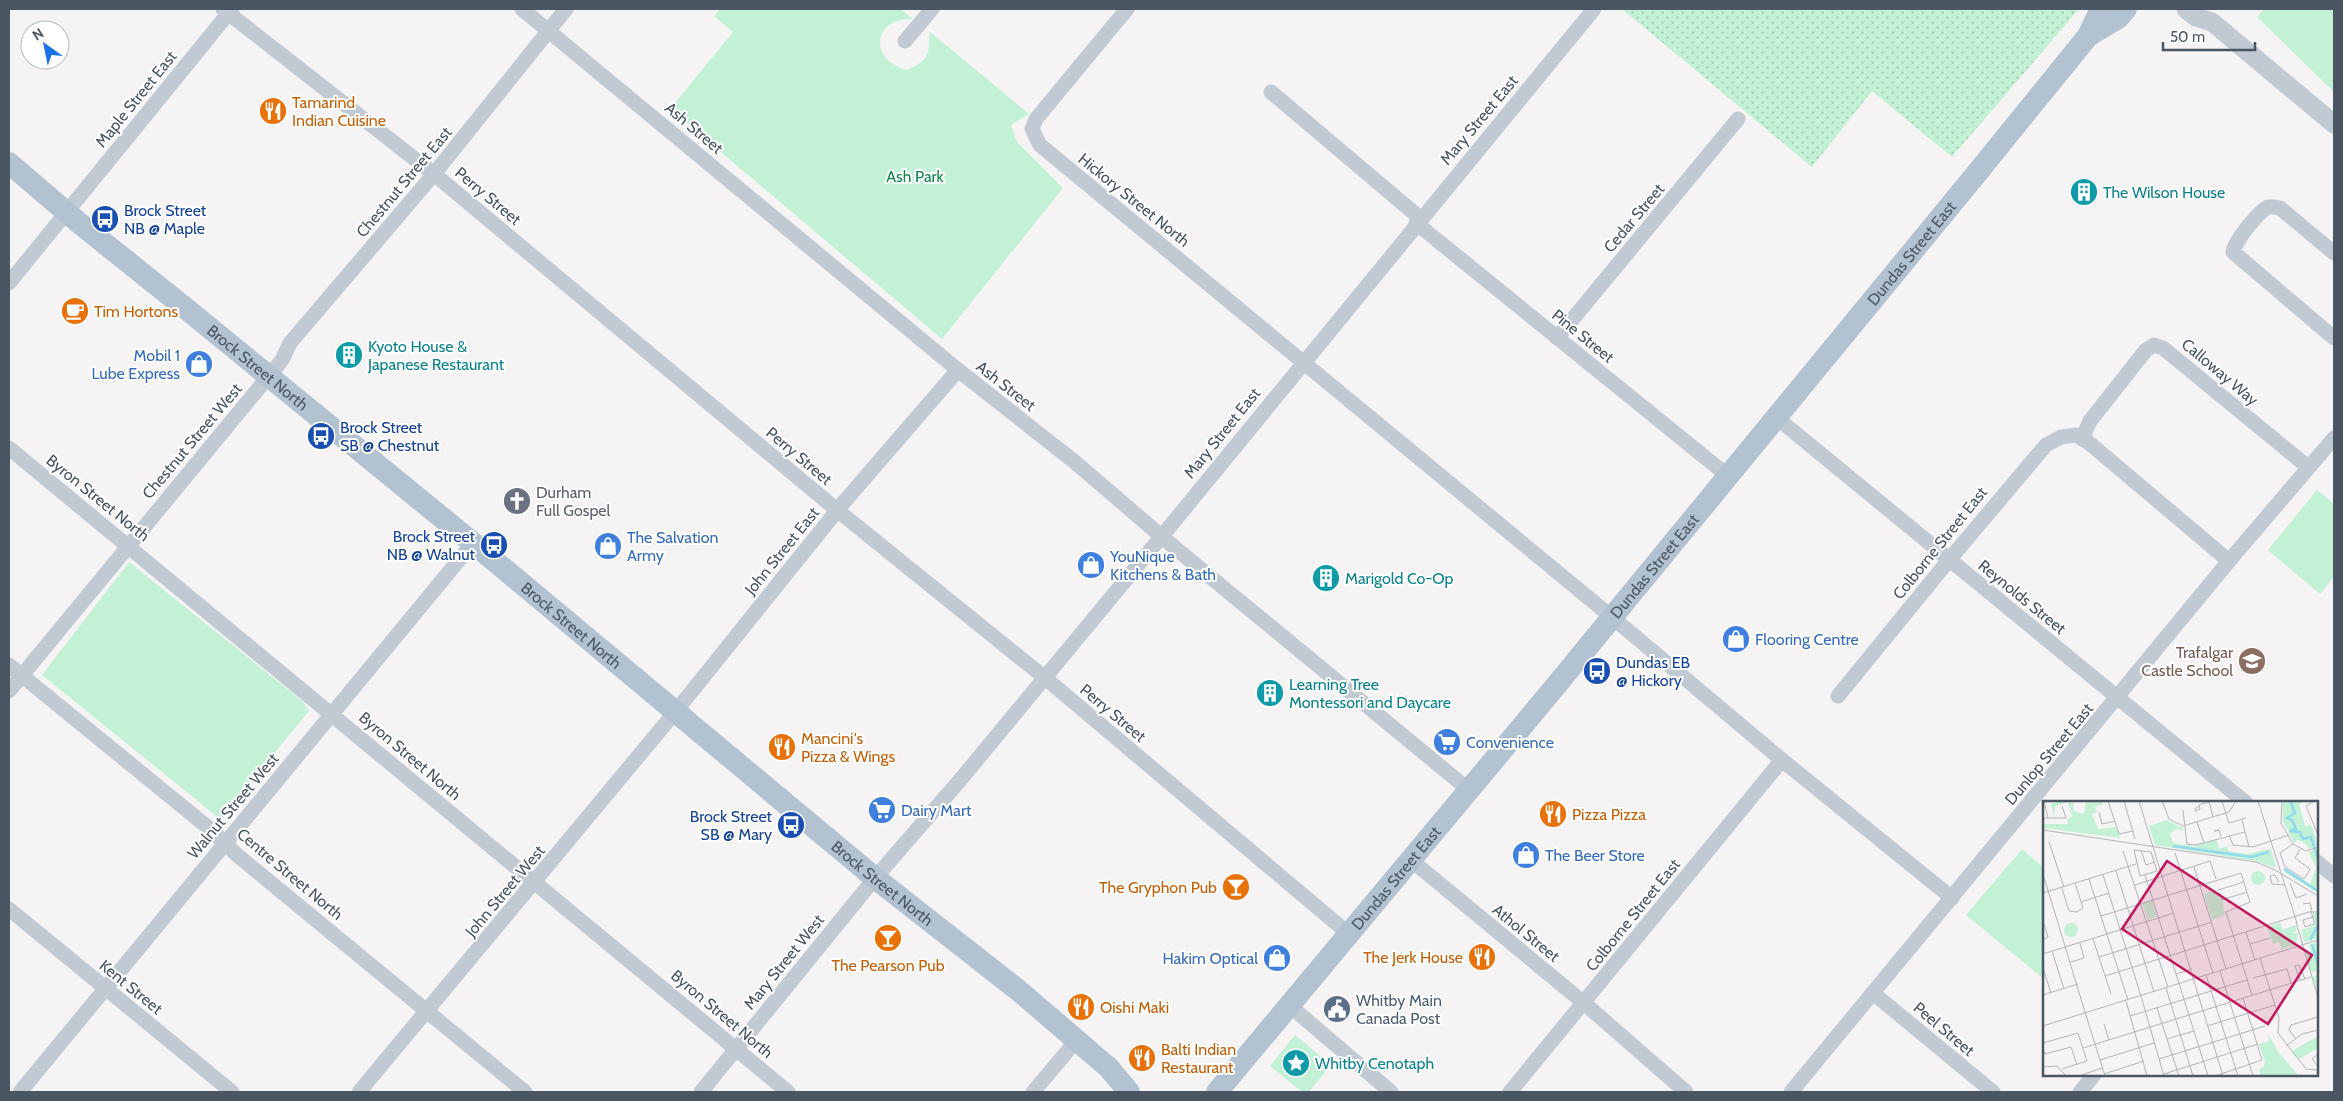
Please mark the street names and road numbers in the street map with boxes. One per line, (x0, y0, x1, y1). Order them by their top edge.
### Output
street label: Maple Street East (91, 47, 181, 151)
street label: Mary Street East (1436, 71, 1522, 168)
street label: Ash Street (661, 98, 727, 158)
street label: Chestnut Street East (352, 122, 456, 241)
street label: Hickory Street North (1074, 149, 1194, 251)
street label: Perry Street (451, 163, 525, 229)
street label: Cedar Street (1600, 179, 1669, 256)
street label: Dundas Street East (1863, 197, 1960, 309)
street label: Pine Street (1548, 305, 1618, 367)
street label: Brock Street North (203, 320, 312, 414)
street label: Calloway Way (2178, 334, 2262, 410)
street label: Ash Street (973, 357, 1040, 415)
street label: Chestnut Street West (138, 379, 246, 502)
street label: Mary Street East (1180, 384, 1265, 482)
street label: Perry Street (762, 423, 836, 489)
street label: Byron Street North (43, 451, 153, 545)
street label: Colborne Street East (1889, 483, 1991, 603)
street label: John Street East (740, 503, 823, 599)
street label: Dundas Street East (1606, 510, 1703, 622)
street label: Reynolds Street (1974, 556, 2070, 638)
street label: Brock Street North (517, 578, 626, 672)
street label: Perry Street (1076, 680, 1150, 746)
street label: Dunlop Street East (2001, 699, 2098, 809)
street label: Byron Street North (355, 708, 465, 804)
street label: Walnut Street West (183, 749, 283, 863)
street label: Dundas Street East (1347, 822, 1445, 933)
street label: Centre Street North (233, 824, 347, 924)
street label: Brock Street North (828, 836, 937, 930)
street label: John Street West (461, 841, 549, 941)
street label: Colborne Street East (1582, 855, 1684, 975)
street label: Athol Street (1489, 900, 1564, 966)
street label: Mary Street West (740, 910, 828, 1013)
street label: Kent Street (96, 956, 167, 1019)
street label: Byron Street North (667, 966, 777, 1062)
street label: Peel Street (1910, 998, 1979, 1060)

